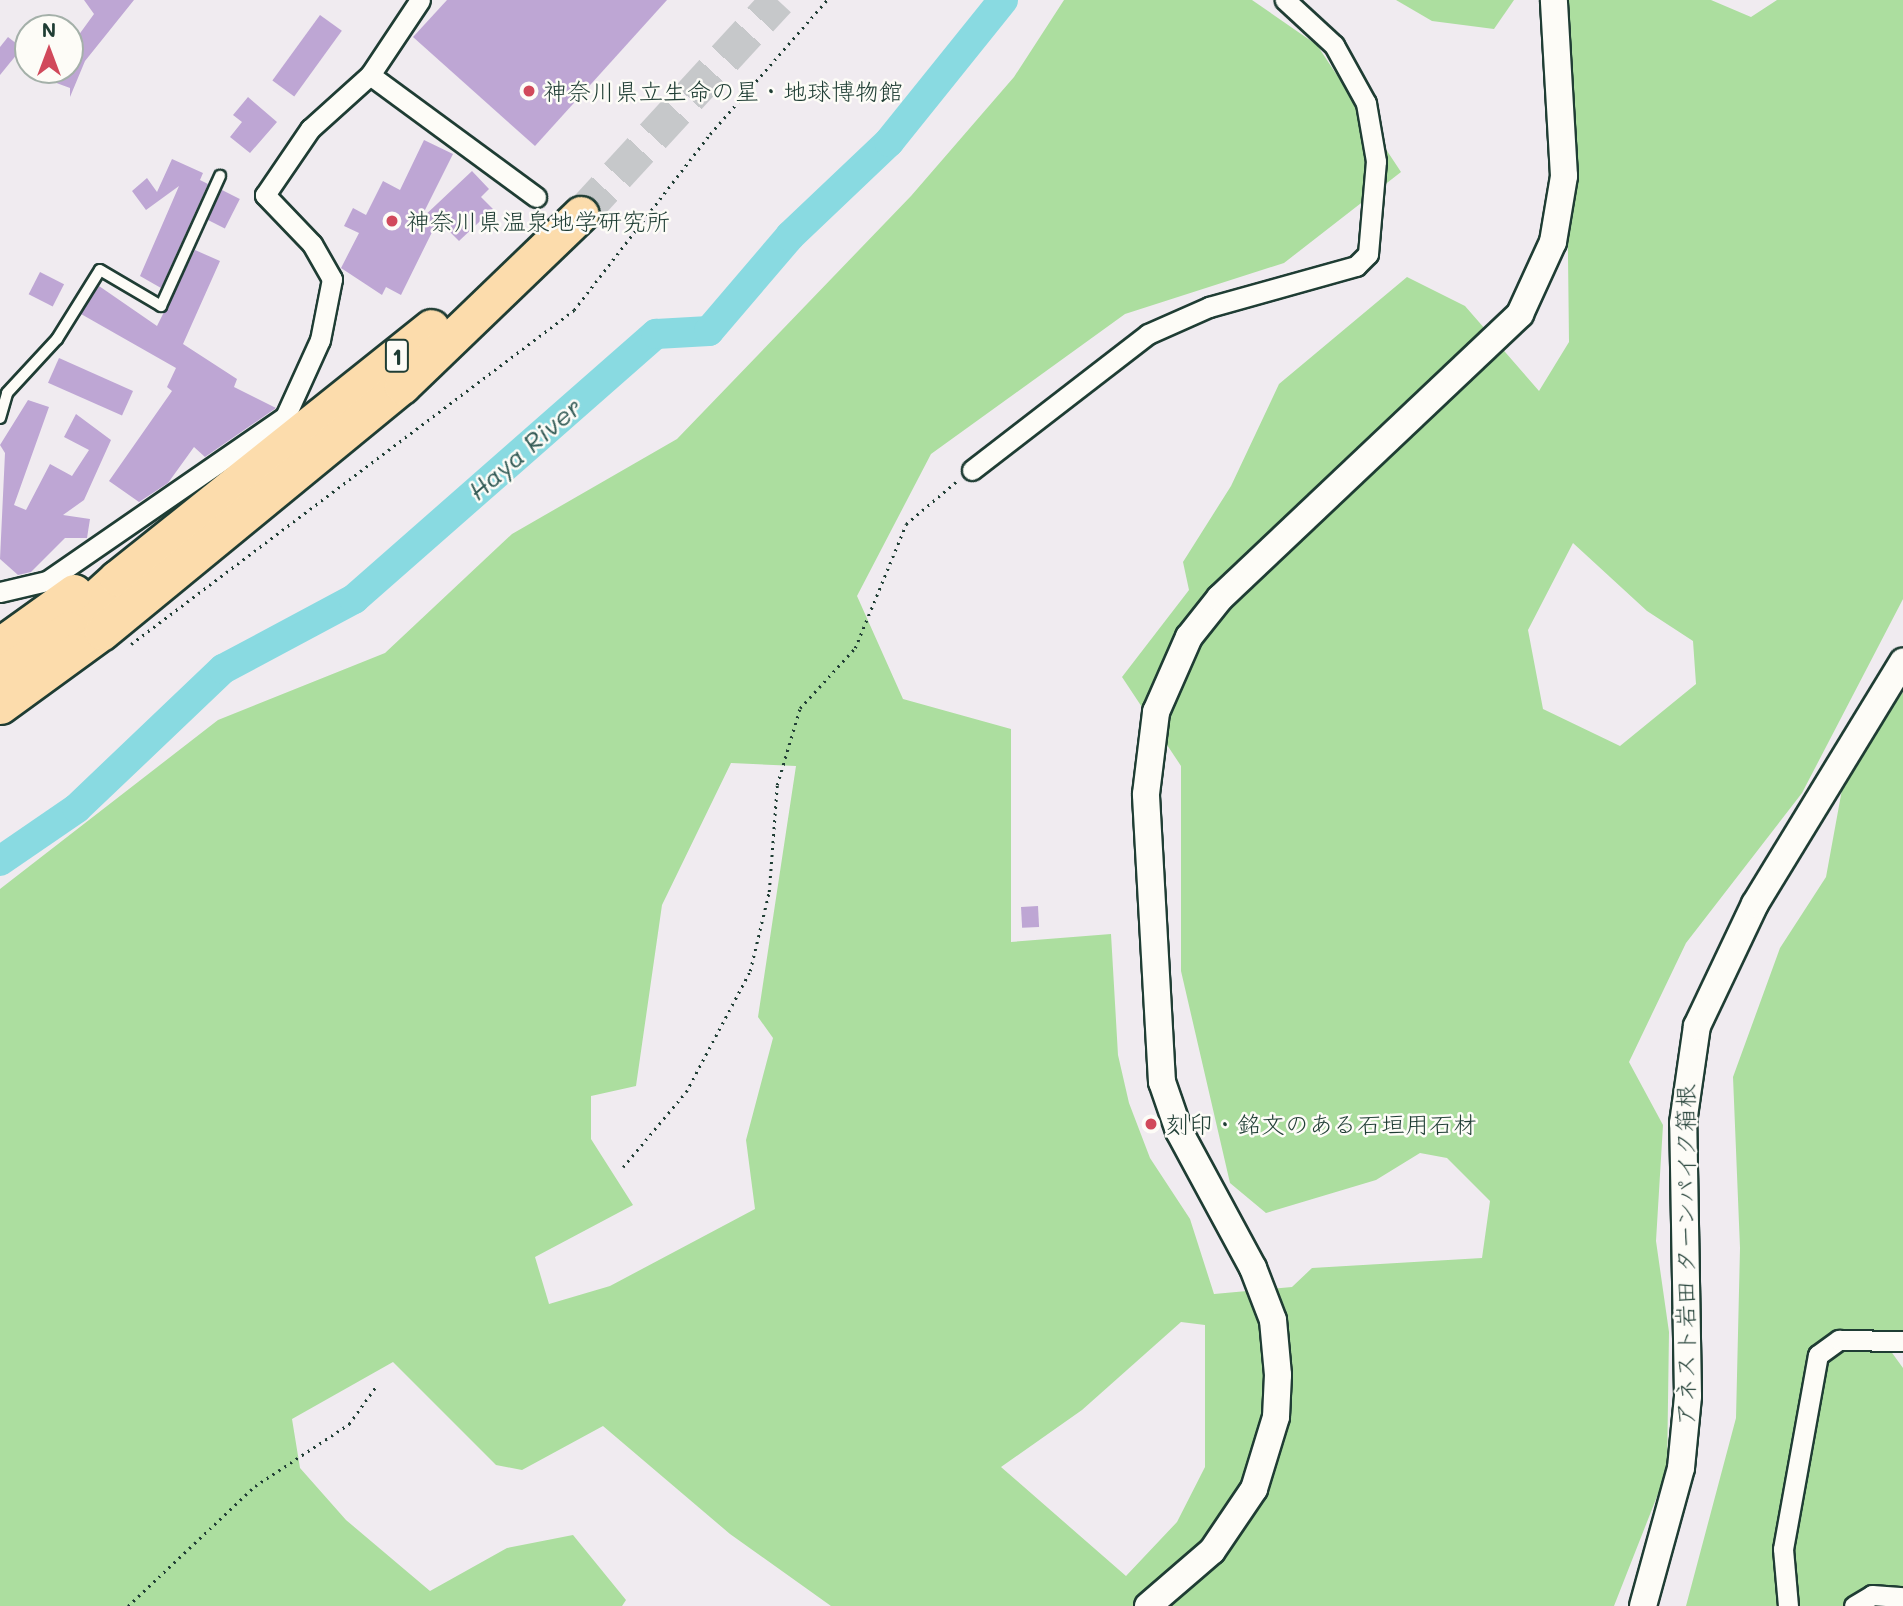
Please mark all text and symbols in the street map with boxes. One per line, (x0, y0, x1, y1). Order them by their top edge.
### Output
north arrow (14, 14, 84, 84)
text: N (42, 17, 56, 42)
place label: 神奈川県立生命の星・地球博物館 (543, 77, 903, 105)
marker: 神奈川県立生命の星・地球博物館 (521, 83, 537, 99)
place label: 神奈川県温泉地学研究所 (406, 207, 670, 235)
marker: 神奈川県温泉地学研究所 (384, 213, 400, 229)
road number: 1 (385, 336, 409, 376)
water label: Haya River (462, 391, 588, 507)
street label: アネスト岩田 ターンパイク箱根 (1671, 1083, 1699, 1427)
place label: 刻印・銘文のある石垣用石材 (1165, 1110, 1477, 1138)
marker: 刻印・銘文のある石垣用石材 (1143, 1116, 1159, 1132)

